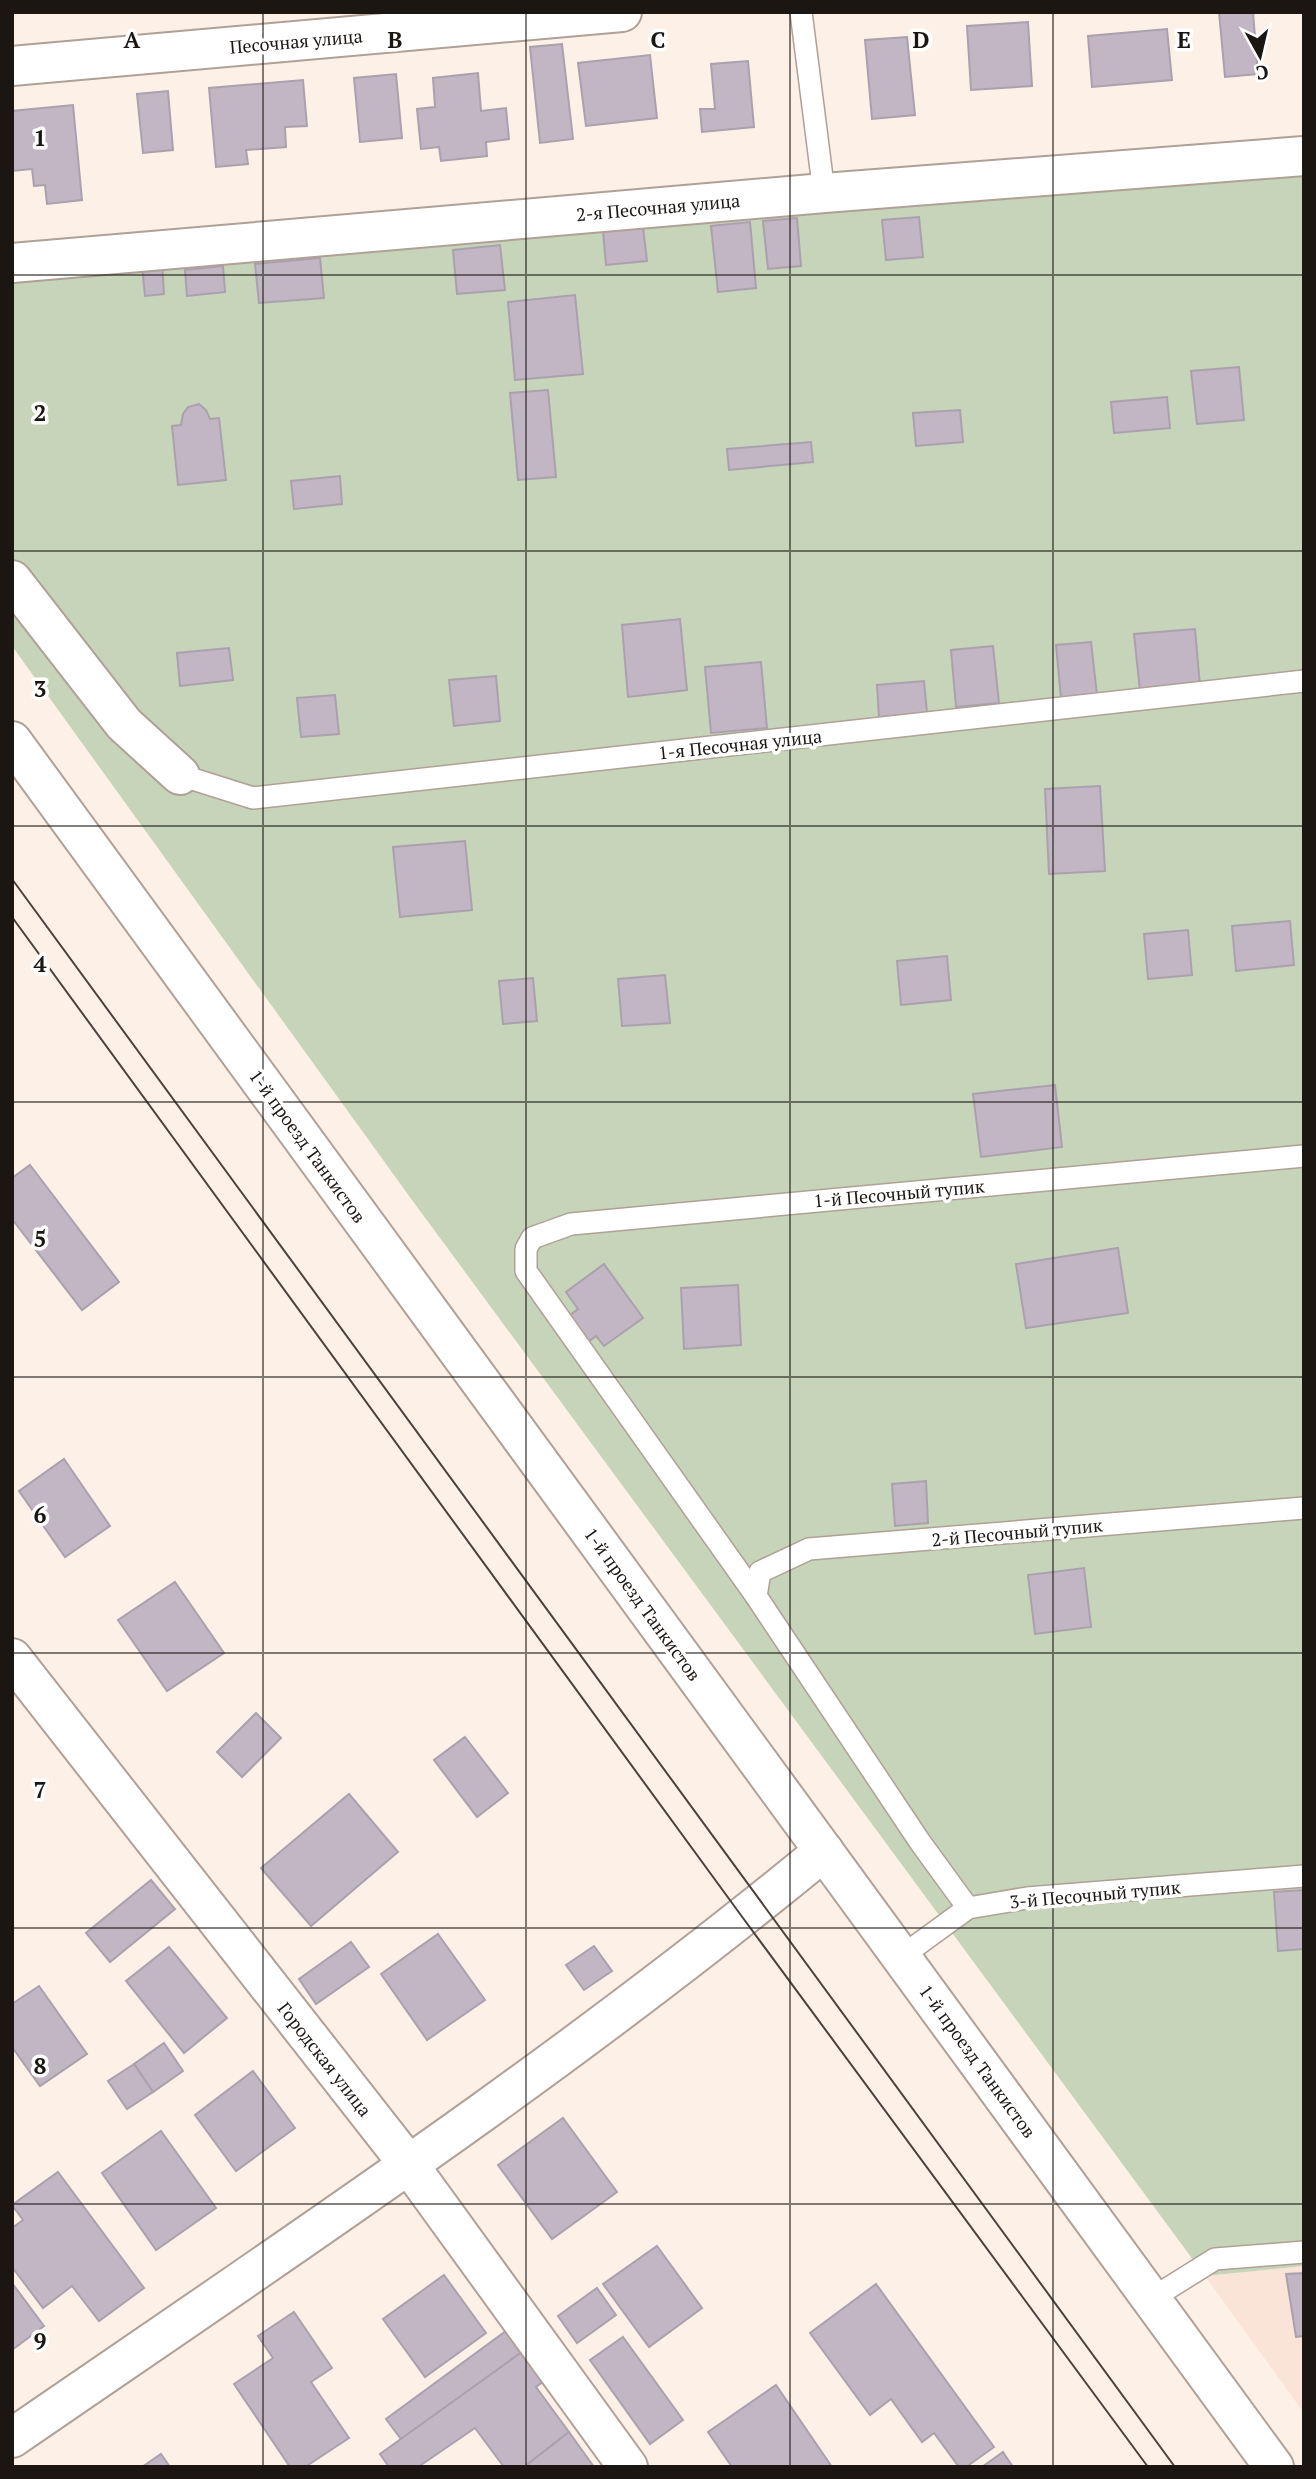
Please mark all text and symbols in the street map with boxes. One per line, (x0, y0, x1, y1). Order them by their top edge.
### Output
north arrow (1225, 21, 1295, 91)
street label: Песочная улица (229, 23, 363, 59)
text: A (124, 24, 141, 55)
text: B (388, 24, 403, 55)
text: C (651, 24, 666, 55)
text: D (913, 24, 930, 55)
text: E (1177, 24, 1191, 55)
text: С (1255, 60, 1270, 87)
text: 1 (34, 122, 47, 153)
street label: 2-я Песочная улица (575, 188, 741, 226)
text: 2 (34, 397, 47, 428)
text: 3 (34, 673, 47, 704)
street label: 1-я Песочная улица (657, 723, 823, 765)
text: 4 (34, 948, 47, 979)
street label: 1-й проезд Танкистов (244, 1065, 372, 1227)
street label: 1-й Песочный тупик (813, 1174, 986, 1212)
text: 5 (34, 1223, 47, 1254)
text: 6 (34, 1499, 47, 1530)
street label: 2-й Песочный тупик (931, 1513, 1104, 1551)
street label: 1-й проезд Танкистов (579, 1523, 707, 1685)
text: 7 (34, 1774, 47, 1805)
street label: 3-й Песочный тупик (1009, 1875, 1182, 1913)
street label: 1-й проезд Танкистов (914, 1980, 1042, 2142)
street label: Городская улица (273, 1997, 377, 2121)
text: 8 (34, 2050, 47, 2081)
text: 9 (34, 2325, 47, 2356)

